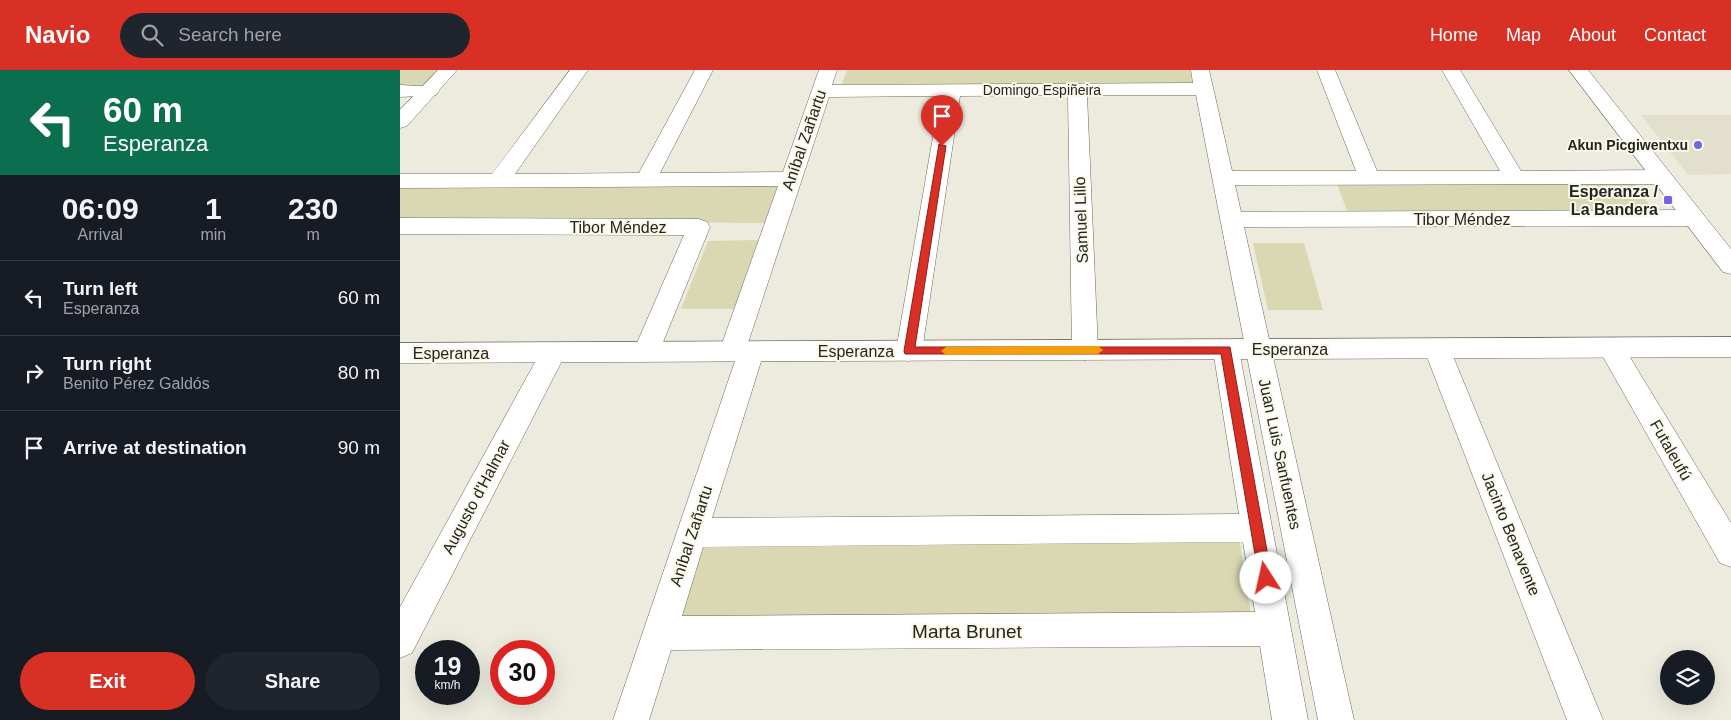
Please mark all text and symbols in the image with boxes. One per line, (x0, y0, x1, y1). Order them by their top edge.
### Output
search box (120, 13, 470, 58)
text: Navio (25, 21, 90, 48)
icon: search (138, 21, 166, 49)
text: Search here (178, 24, 282, 45)
text: Home (1430, 25, 1478, 45)
text: Map (1506, 25, 1541, 45)
text: About (1569, 25, 1616, 45)
text: Contact (1644, 25, 1706, 45)
street label: Domingo Espiñeira (983, 82, 1101, 98)
street label: Aníbal Zañartu (779, 88, 829, 192)
icon: left (20, 90, 85, 155)
text: 60 m (103, 90, 183, 129)
pin (921, 95, 963, 146)
icon: arrive (928, 102, 956, 130)
text: Esperanza (103, 131, 208, 156)
place label: Akun Picgiwentxu (1567, 137, 1688, 153)
marker: Akun Picgiwentxu (1692, 139, 1704, 151)
street label: Samuel Lillo (1071, 176, 1091, 264)
place label: Esperanza / La Bandera (1569, 183, 1659, 218)
text: 06:09 (62, 192, 139, 225)
text: 1 (205, 192, 222, 225)
text: 230 (288, 192, 338, 225)
marker: Esperanza / La Bandera (1662, 194, 1674, 206)
street label: Tibor Méndez (1413, 211, 1511, 228)
street label: Tibor Méndez (569, 219, 667, 236)
text: Arrival (78, 226, 123, 243)
text: min (200, 226, 226, 243)
text: m (306, 226, 320, 243)
text: Turn left (63, 278, 138, 299)
icon: left (20, 284, 48, 312)
text: 60 m (338, 287, 380, 308)
text: Esperanza (63, 300, 140, 317)
street label: Esperanza (1252, 341, 1328, 358)
street label: Esperanza (818, 343, 894, 360)
street label: Esperanza (413, 345, 489, 362)
text: Turn right (63, 353, 151, 374)
icon: right (20, 359, 48, 387)
text: 80 m (338, 362, 380, 383)
text: Benito Pérez Galdós (63, 375, 210, 392)
street label: Juan Luis Sanfuentes (1256, 377, 1304, 531)
street label: Futaleufú (1647, 417, 1695, 483)
icon: arrive (20, 434, 48, 462)
street label: Augusto d'Halmar (439, 436, 514, 557)
text: Arrive at destination (63, 437, 247, 458)
text: 90 m (338, 437, 380, 458)
street label: Jacinto Benavente (1478, 470, 1544, 598)
street label: Aníbal Zañartu (667, 483, 715, 589)
position arrow (1239, 551, 1291, 603)
street label: Marta Brunet (912, 621, 1023, 642)
speed limit sign: 30 (490, 640, 555, 705)
map controls (1660, 650, 1715, 705)
button: layers (1660, 650, 1715, 705)
button: Exit (20, 652, 195, 710)
button: Share (205, 652, 380, 710)
text: 19 (434, 652, 461, 680)
text: km/h (434, 678, 461, 692)

